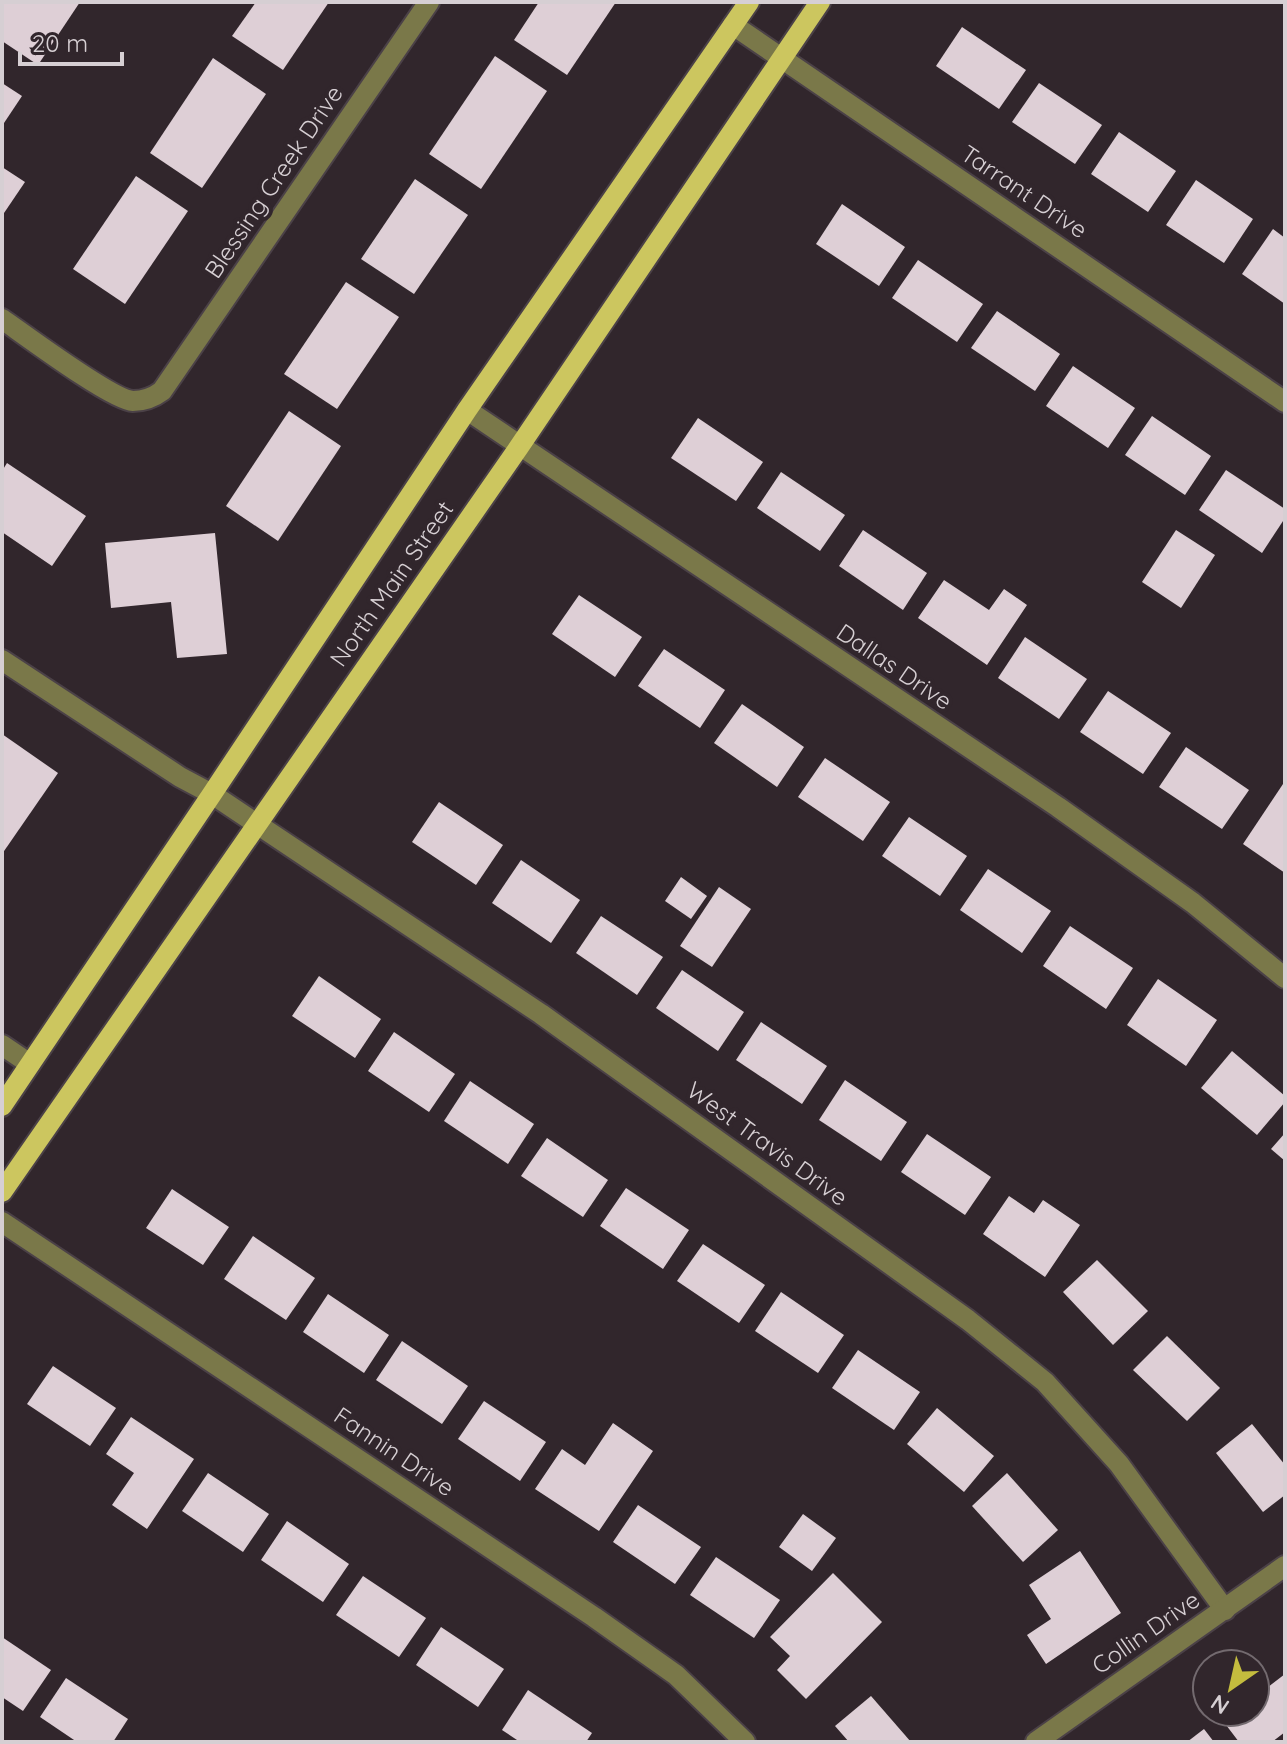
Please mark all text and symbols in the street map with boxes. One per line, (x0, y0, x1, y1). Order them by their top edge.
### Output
scale bar (20, 16, 122, 66)
text: 20 m (32, 28, 88, 58)
street label: Blessing Creek Drive (198, 79, 349, 284)
street label: Tarrant Drive (956, 138, 1093, 244)
street label: North Main Street (323, 495, 459, 672)
street label: Dallas Drive (831, 617, 958, 716)
street label: West Travis Drive (681, 1075, 854, 1212)
street label: Fannin Drive (329, 1400, 460, 1502)
street label: Collin Drive (1086, 1584, 1205, 1680)
north arrow (1191, 1648, 1271, 1728)
text: N (1205, 1688, 1234, 1721)

